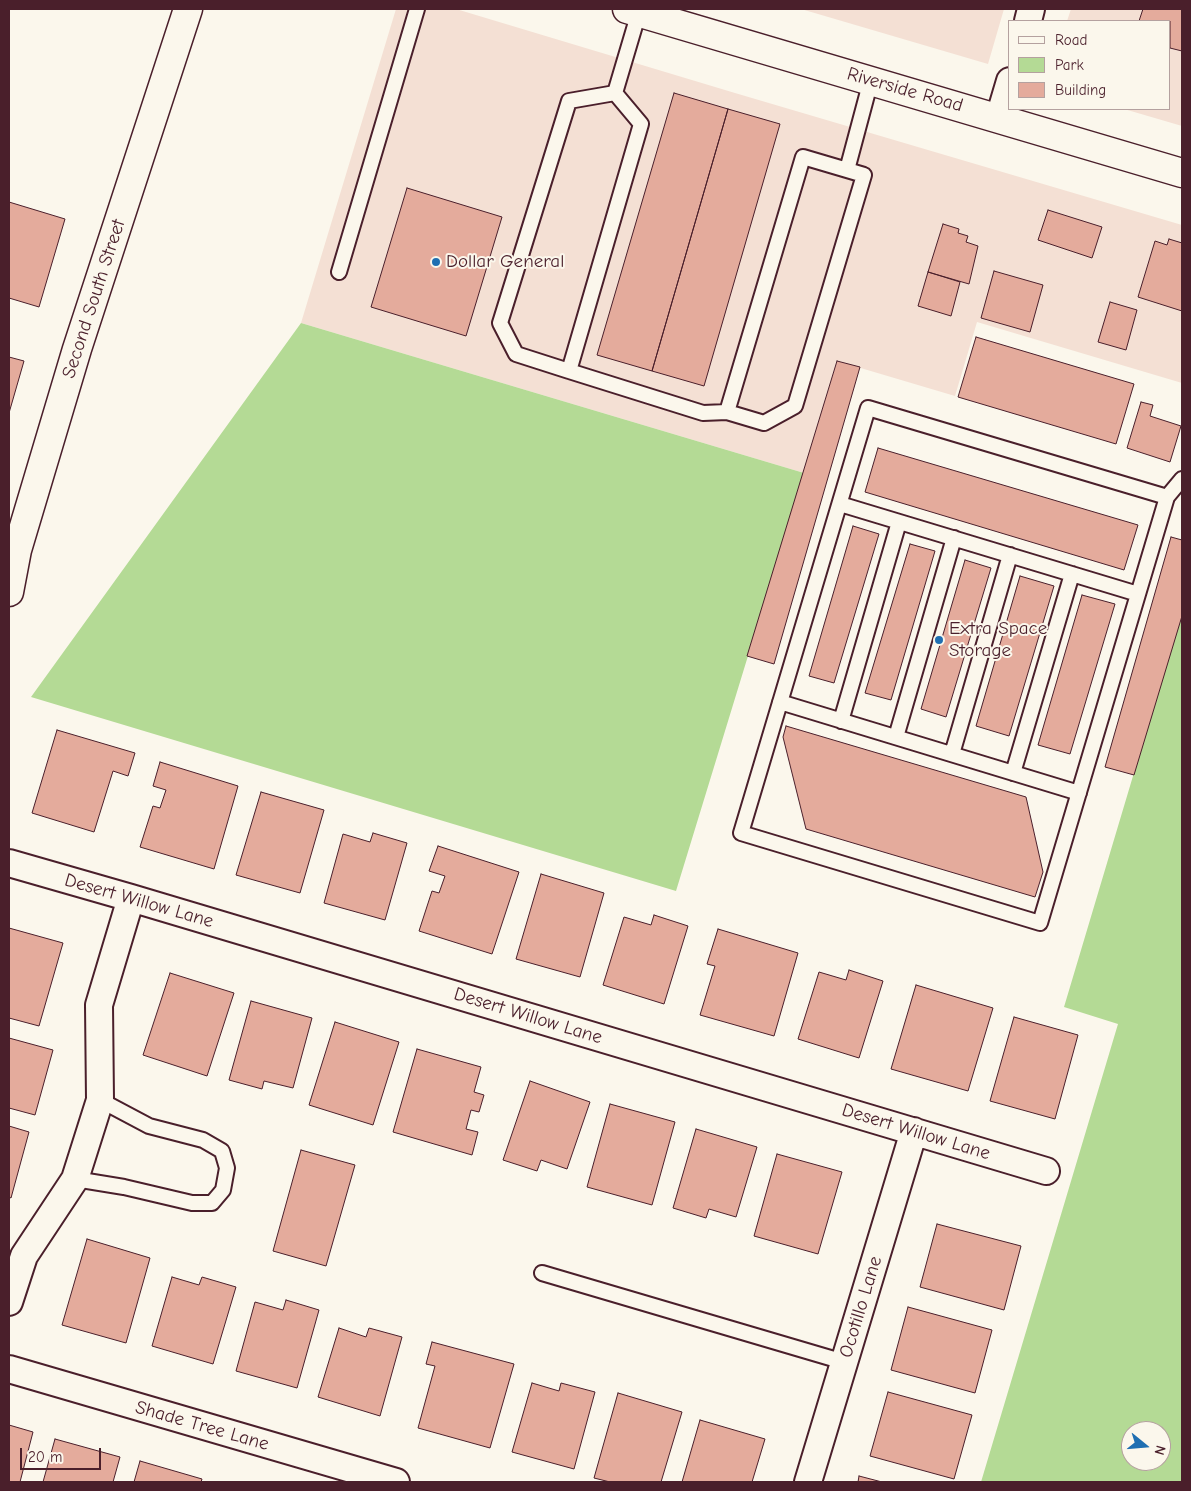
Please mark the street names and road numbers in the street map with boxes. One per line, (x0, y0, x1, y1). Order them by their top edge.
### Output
street label: Riverside Road (844, 63, 966, 117)
street label: Second South Street (58, 217, 130, 381)
street label: Desert Willow Lane (62, 869, 216, 933)
street label: Desert Willow Lane (451, 983, 605, 1049)
street label: Desert Willow Lane (839, 1099, 993, 1165)
street label: Ocotillo Lane (835, 1254, 887, 1360)
street label: Shade Tree Lane (133, 1396, 271, 1456)

